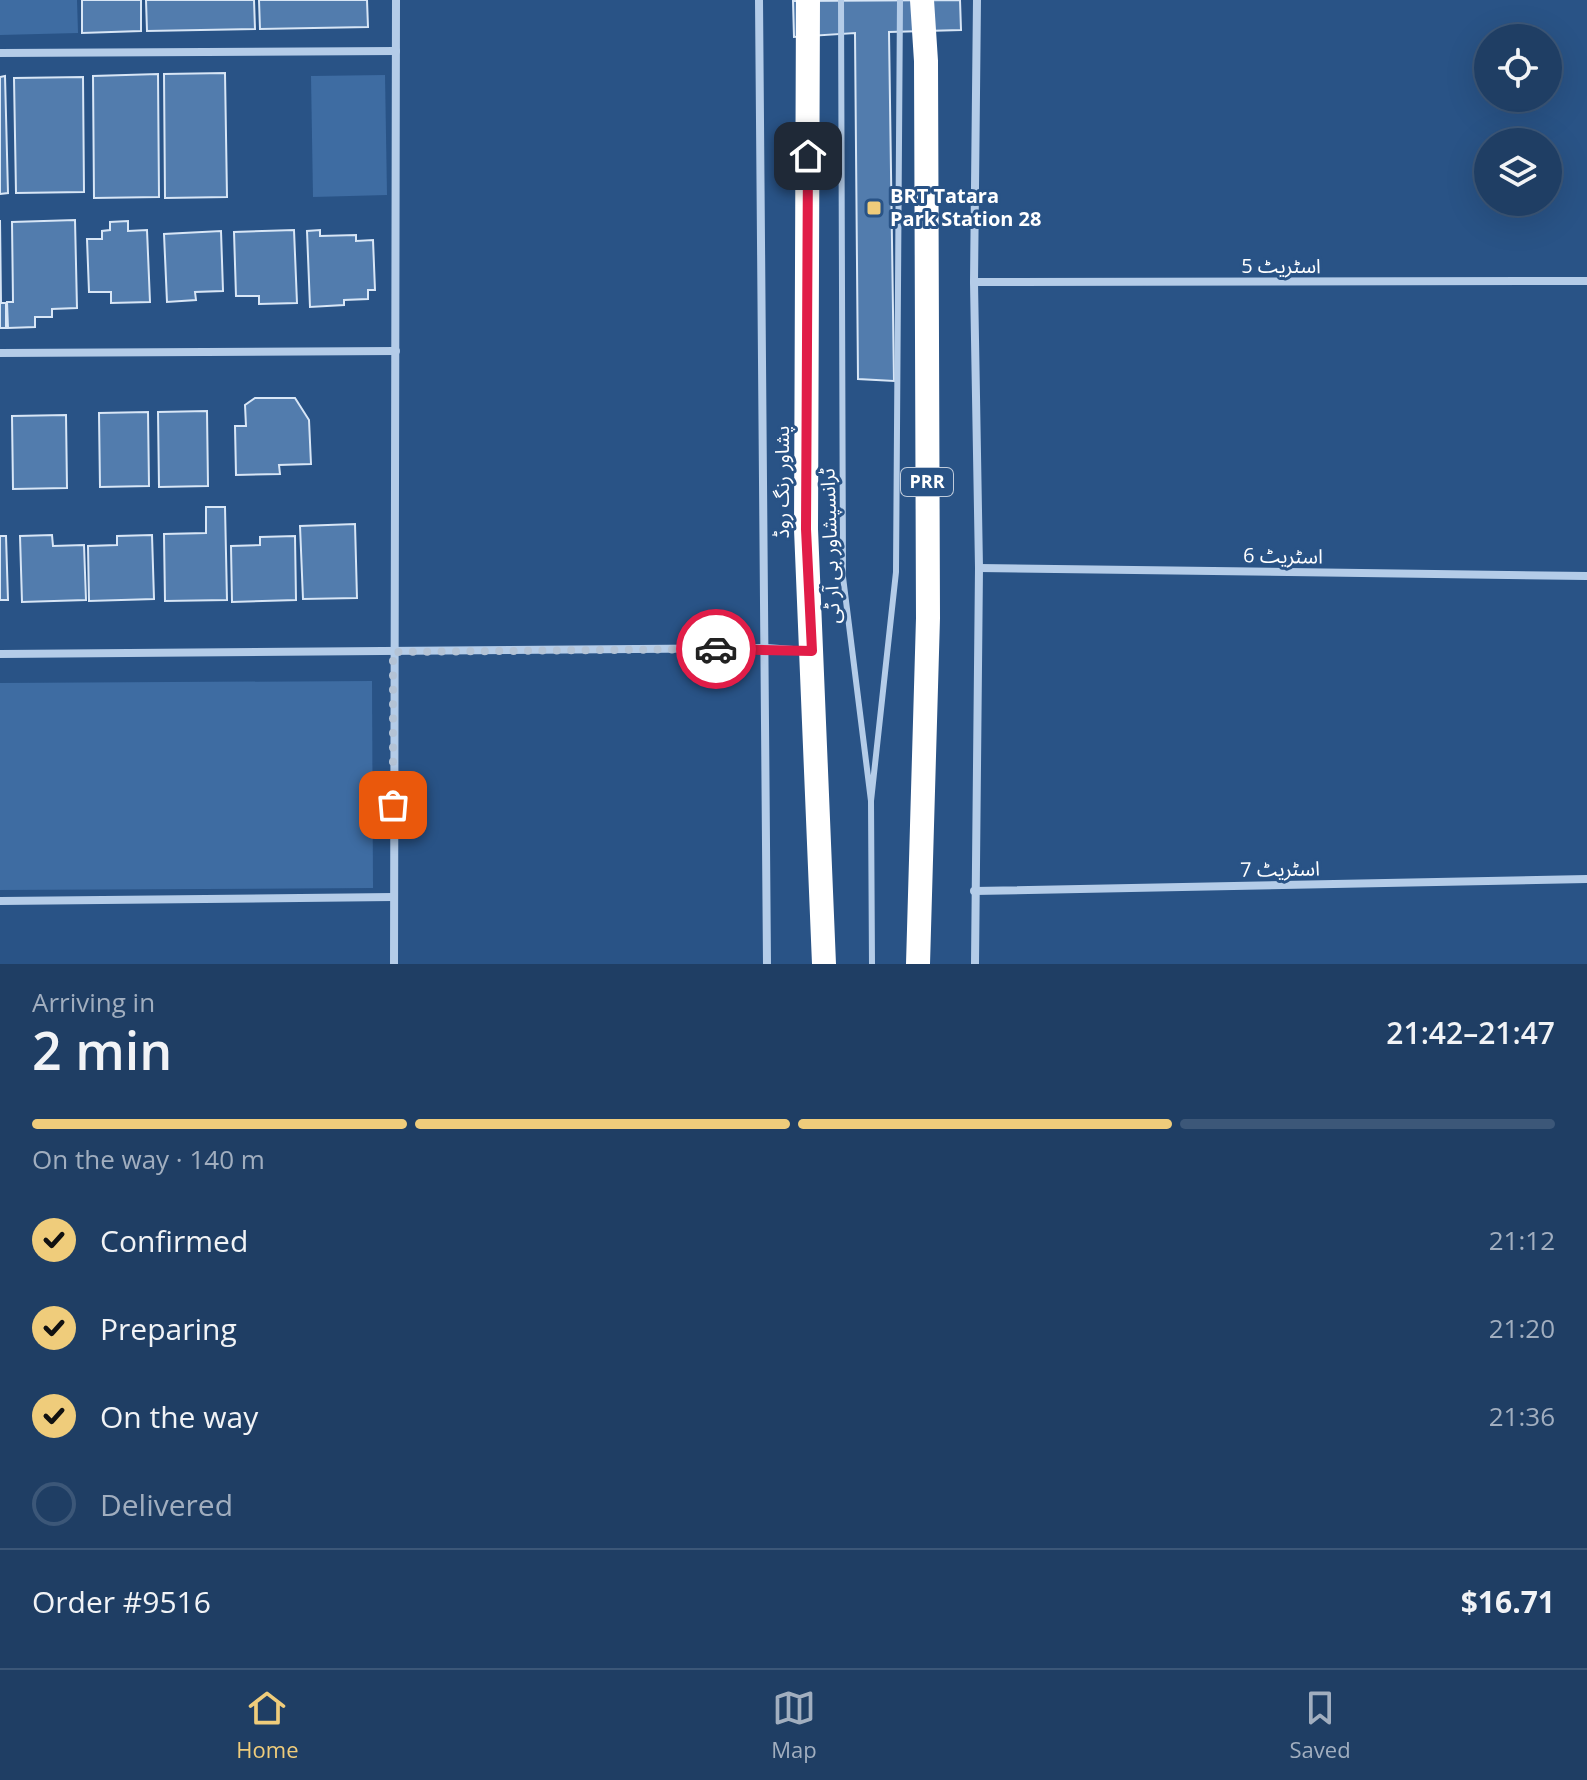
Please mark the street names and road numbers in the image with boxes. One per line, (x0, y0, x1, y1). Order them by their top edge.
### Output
street label: اسٹریٹ 5 (1241, 252, 1321, 279)
street label: پشاور رنگ روڈ (768, 426, 795, 538)
street label: ٹرانسپشاور بی آر ٹی (813, 468, 846, 624)
road number: PRR (901, 468, 953, 496)
street label: اسٹریٹ 6 (1243, 541, 1323, 570)
street label: اسٹریٹ 7 (1240, 854, 1320, 883)

